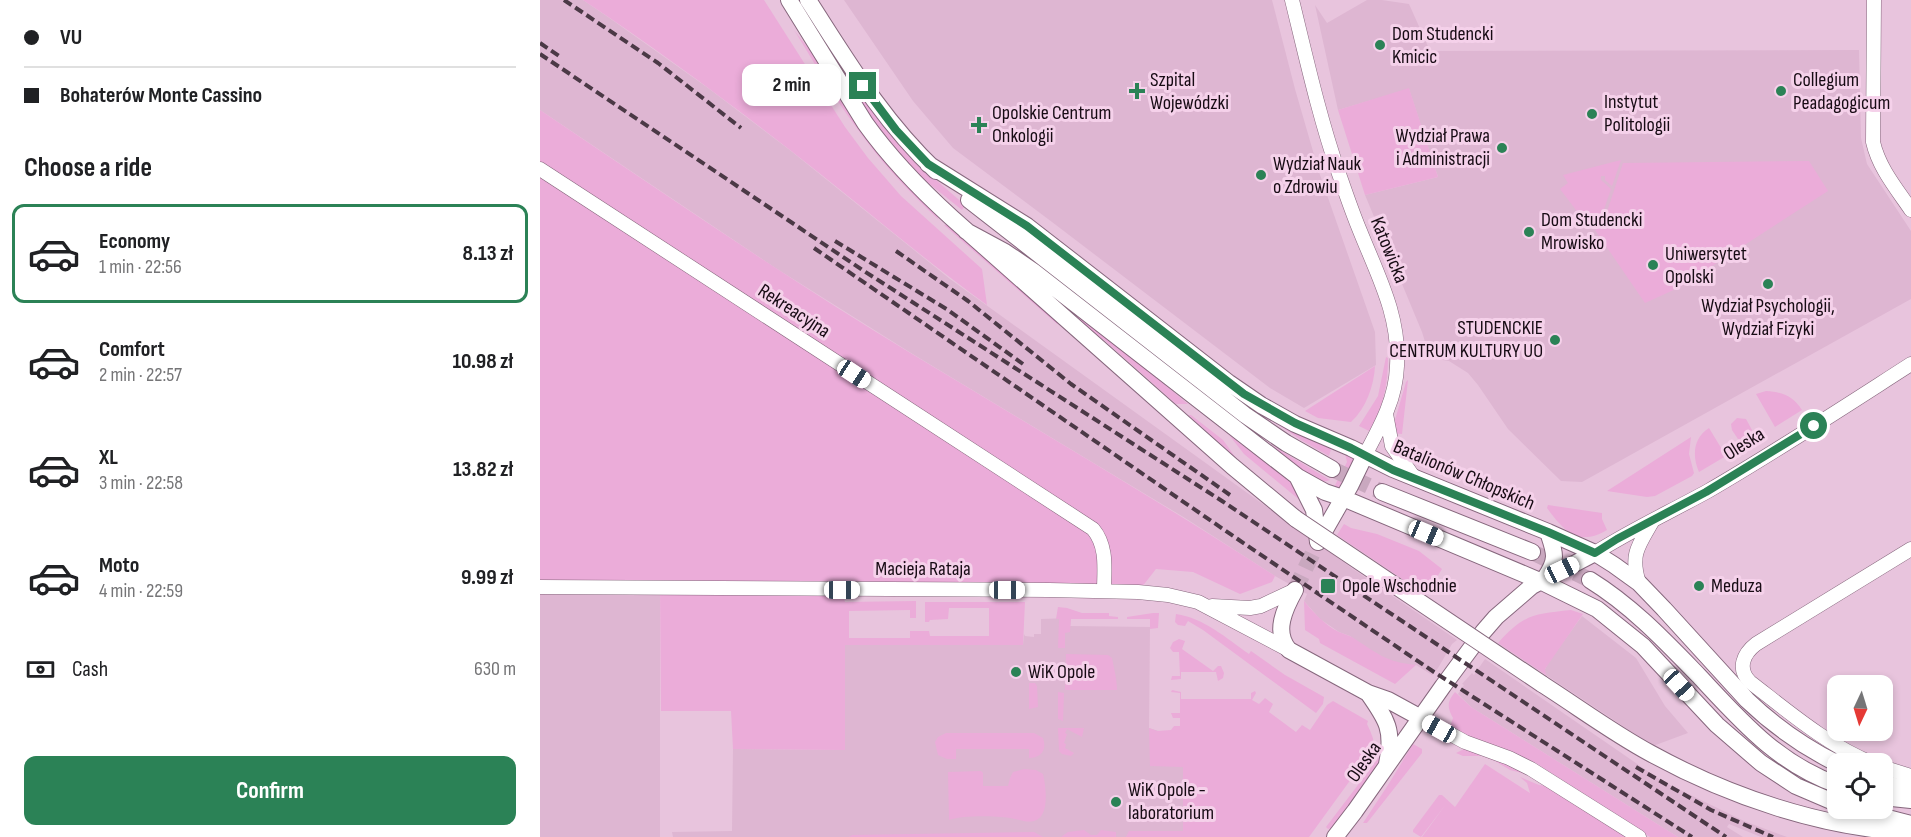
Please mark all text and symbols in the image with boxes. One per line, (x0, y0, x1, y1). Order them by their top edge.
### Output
place label: Dom Studencki Kmicic (1392, 22, 1493, 69)
text: VU (60, 24, 82, 51)
marker: Dom Studencki Kmicic (1373, 38, 1387, 52)
callout: 2 min (743, 65, 842, 107)
place label: Szpital Wojewódzki (1150, 68, 1229, 115)
place label: Collegium Peadagogicum (1793, 68, 1890, 115)
route end (849, 72, 876, 99)
text: 2 min (772, 73, 811, 97)
text: Bohaterów Monte Cassino (60, 82, 262, 109)
marker: Szpital Wojewódzki (1128, 82, 1146, 100)
marker: Collegium Peadagogicum (1774, 84, 1788, 98)
place label: Instytut Politologii (1604, 90, 1670, 137)
place label: Opolskie Centrum Onkologii (992, 101, 1111, 148)
marker: Instytut Politologii (1585, 107, 1599, 121)
marker: Opolskie Centrum Onkologii (970, 116, 988, 134)
place label: Wydział Prawa i Administracji (1396, 124, 1490, 171)
marker: Wydział Prawa i Administracji (1495, 141, 1509, 155)
text: Choose a ride (24, 152, 152, 184)
place label: Wydział Nauk o Zdrowiu (1273, 152, 1362, 199)
marker: Wydział Nauk o Zdrowiu (1254, 168, 1268, 182)
place label: Dom Studencki Mrowisko (1541, 208, 1642, 255)
street label: Katowicka (1365, 213, 1413, 287)
marker: Dom Studencki Mrowisko (1522, 225, 1536, 239)
icon: car (27, 227, 81, 281)
text: Economy (99, 228, 170, 255)
text: 8.13 zł (463, 240, 513, 267)
place label: Uniwersytet Opolski (1665, 242, 1747, 289)
text: 1 min · 22:56 (99, 255, 182, 279)
marker: Uniwersytet Opolski (1646, 258, 1660, 272)
marker: Wydział Psychologii, Wydział Fizyki (1761, 277, 1775, 291)
street label: Rekreacyjna (753, 279, 835, 343)
place label: Wydział Psychologii, Wydział Fizyki (1701, 294, 1835, 341)
place label: STUDENCKIE CENTRUM KULTURY UO (1389, 316, 1543, 363)
marker: STUDENCKIE CENTRUM KULTURY UO (1548, 333, 1562, 347)
icon: car (27, 335, 81, 389)
text: Comfort (99, 336, 165, 363)
text: 10.98 zł (452, 348, 513, 375)
car (834, 357, 874, 391)
text: 2 min · 22:57 (99, 363, 182, 387)
route start (1800, 412, 1827, 439)
street label: Oleska (1719, 422, 1769, 466)
street label: Batalionów Chłopskich (1390, 434, 1538, 516)
icon: car (27, 443, 81, 497)
text: XL (99, 444, 118, 471)
text: 13.82 zł (453, 456, 513, 483)
text: 3 min · 22:58 (99, 471, 183, 495)
car (1406, 518, 1446, 548)
icon: car (27, 551, 81, 605)
text: Moto (99, 552, 139, 579)
car (1542, 554, 1582, 586)
street label: Macieja Rataja (875, 557, 971, 581)
text: 9.99 zł (461, 564, 513, 591)
place label: Opole Wschodnie (1342, 574, 1457, 598)
place label: Meduza (1711, 574, 1763, 598)
marker: Opole Wschodnie (1319, 577, 1337, 595)
text: 4 min · 22:59 (99, 579, 183, 603)
marker: Meduza (1692, 579, 1706, 593)
car (824, 581, 860, 599)
car (989, 581, 1025, 599)
icon: cash (24, 653, 57, 686)
text: Cash (72, 656, 108, 683)
text: 630 m (474, 657, 516, 681)
place label: WiK Opole (1028, 660, 1095, 684)
marker: WiK Opole (1009, 665, 1023, 679)
car (1660, 666, 1698, 704)
north arrow (1827, 675, 1893, 741)
map controls (1827, 675, 1893, 819)
car (1419, 712, 1459, 746)
street label: Oleska (1342, 737, 1386, 787)
button: locate (1827, 753, 1893, 819)
button: Confirm (24, 756, 516, 825)
place label: WiK Opole - laboratorium (1128, 778, 1214, 825)
marker: WiK Opole - laboratorium (1109, 795, 1123, 809)

